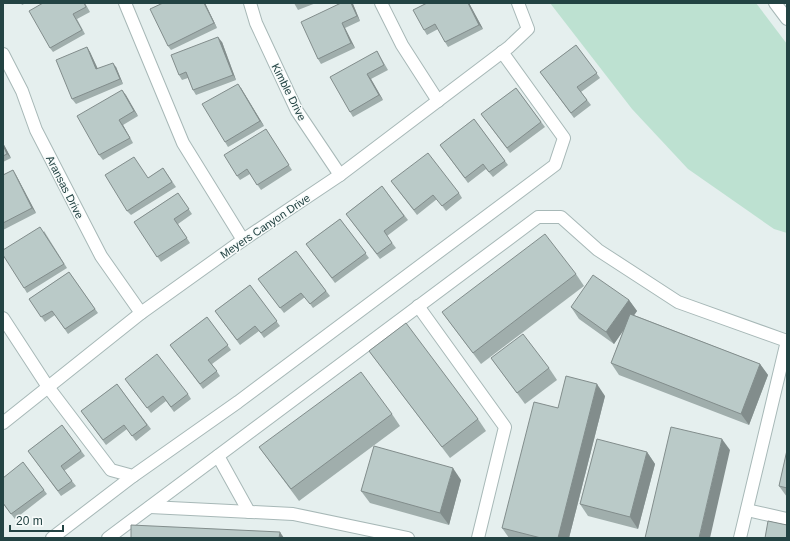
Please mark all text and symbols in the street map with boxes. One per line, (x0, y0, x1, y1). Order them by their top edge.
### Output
street label: Kimble Drive (269, 61, 309, 123)
street label: Aransas Drive (44, 154, 86, 220)
street label: Meyers Canyon Drive (218, 191, 312, 261)
scale bar (10, 507, 63, 533)
text: 20 m (16, 514, 43, 528)

